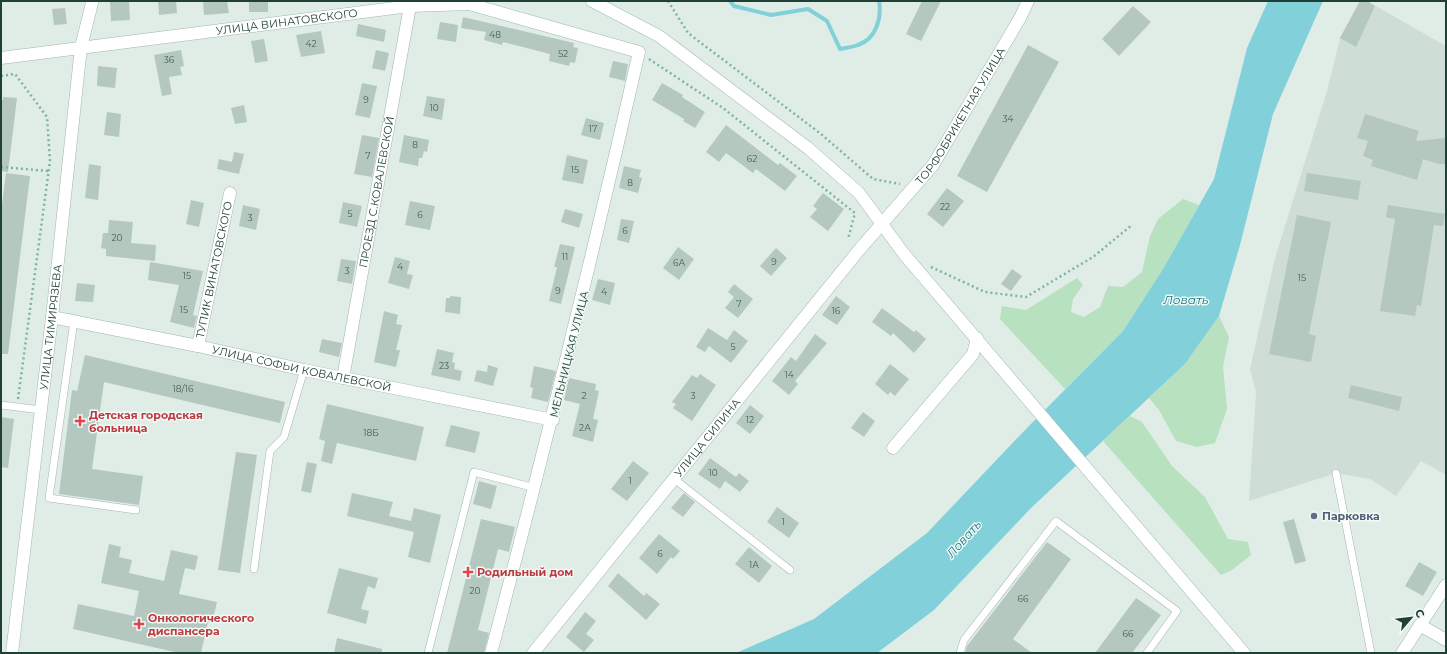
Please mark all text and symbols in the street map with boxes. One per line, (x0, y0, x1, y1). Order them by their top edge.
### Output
street label: УЛИЦА ВИНАТОВСКОГО (215, 6, 358, 38)
house number: 48 (489, 29, 501, 40)
house number: 42 (305, 38, 317, 49)
street label: ТОРФОБРИКЕТНАЯ УЛИЦА (912, 44, 1008, 187)
house number: 52 (558, 48, 568, 59)
house number: 36 (164, 54, 175, 65)
house number: 9 (363, 94, 369, 105)
house number: 10 (429, 102, 439, 113)
house number: 34 (1002, 113, 1014, 124)
street label: ПРОЕЗД С.КОВАЛЕВСКОЙ (356, 115, 397, 269)
house number: 17 (589, 123, 597, 134)
house number: 8 (412, 139, 418, 150)
house number: 7 (365, 150, 371, 161)
house number: 62 (747, 153, 757, 164)
house number: 15 (571, 164, 579, 175)
house number: 8 (627, 177, 633, 188)
street label: ТУПИК ВИНАТОВСКОГО (193, 200, 235, 339)
house number: 22 (940, 201, 950, 212)
house number: 5 (347, 208, 353, 219)
house number: 6 (417, 209, 423, 220)
house number: 3 (247, 212, 253, 223)
house number: 6 (622, 225, 628, 236)
house number: 20 (111, 232, 123, 243)
house number: 11 (562, 251, 568, 262)
house number: 9 (771, 256, 777, 267)
house number: 6А (673, 257, 685, 268)
house number: 4 (397, 261, 403, 272)
street label: УЛИЦА ТИМИРЯЗЕВА (36, 263, 65, 391)
house number: 3 (344, 265, 350, 276)
house number: 15 (183, 270, 191, 281)
house number: 15 (1298, 272, 1306, 283)
house number: 9 (555, 285, 561, 296)
house number: 4 (601, 286, 607, 297)
street label: МЕЛЬНИЦКАЯ УЛИЦА (547, 289, 592, 419)
water label: Ловать (1162, 292, 1209, 307)
house number: 7 (736, 298, 742, 309)
house number: 15 (180, 304, 188, 315)
house number: 16 (832, 305, 841, 316)
house number: 5 (730, 341, 736, 352)
street label: УЛИЦА СОФЬИ КОВАЛЕВСКОЙ (211, 342, 393, 394)
house number: 23 (439, 360, 449, 371)
house number: 14 (784, 369, 794, 380)
house number: 18/16 (172, 383, 194, 394)
house number: 2 (581, 390, 587, 401)
house number: 3 (690, 390, 696, 401)
street label: УЛИЦА СИЛИНА (671, 395, 744, 480)
place label: Детская городская больница (89, 408, 203, 435)
house number: 12 (746, 414, 754, 425)
marker: Детская городская больница (74, 415, 86, 427)
house number: 2А (579, 422, 591, 433)
house number: 18Б (363, 427, 379, 438)
house number: 10 (708, 467, 718, 478)
house number: 1 (628, 475, 632, 486)
place label: Парковка (1322, 509, 1380, 523)
marker: Парковка (1309, 511, 1319, 521)
house number: 1 (781, 516, 785, 527)
water label: Ловать (942, 517, 984, 561)
house number: 6 (657, 548, 663, 559)
house number: 1А (749, 559, 759, 570)
place label: Родильный дом (477, 565, 573, 579)
marker: Родильный дом (462, 566, 474, 578)
house number: 20 (469, 585, 481, 596)
house number: 66 (1018, 593, 1029, 604)
north arrow (1391, 598, 1431, 638)
text: С (1412, 606, 1428, 620)
place label: Онкологического диспансера (148, 611, 254, 638)
marker: Онкологического диспансера (133, 618, 145, 630)
house number: 66 (1123, 628, 1134, 639)

